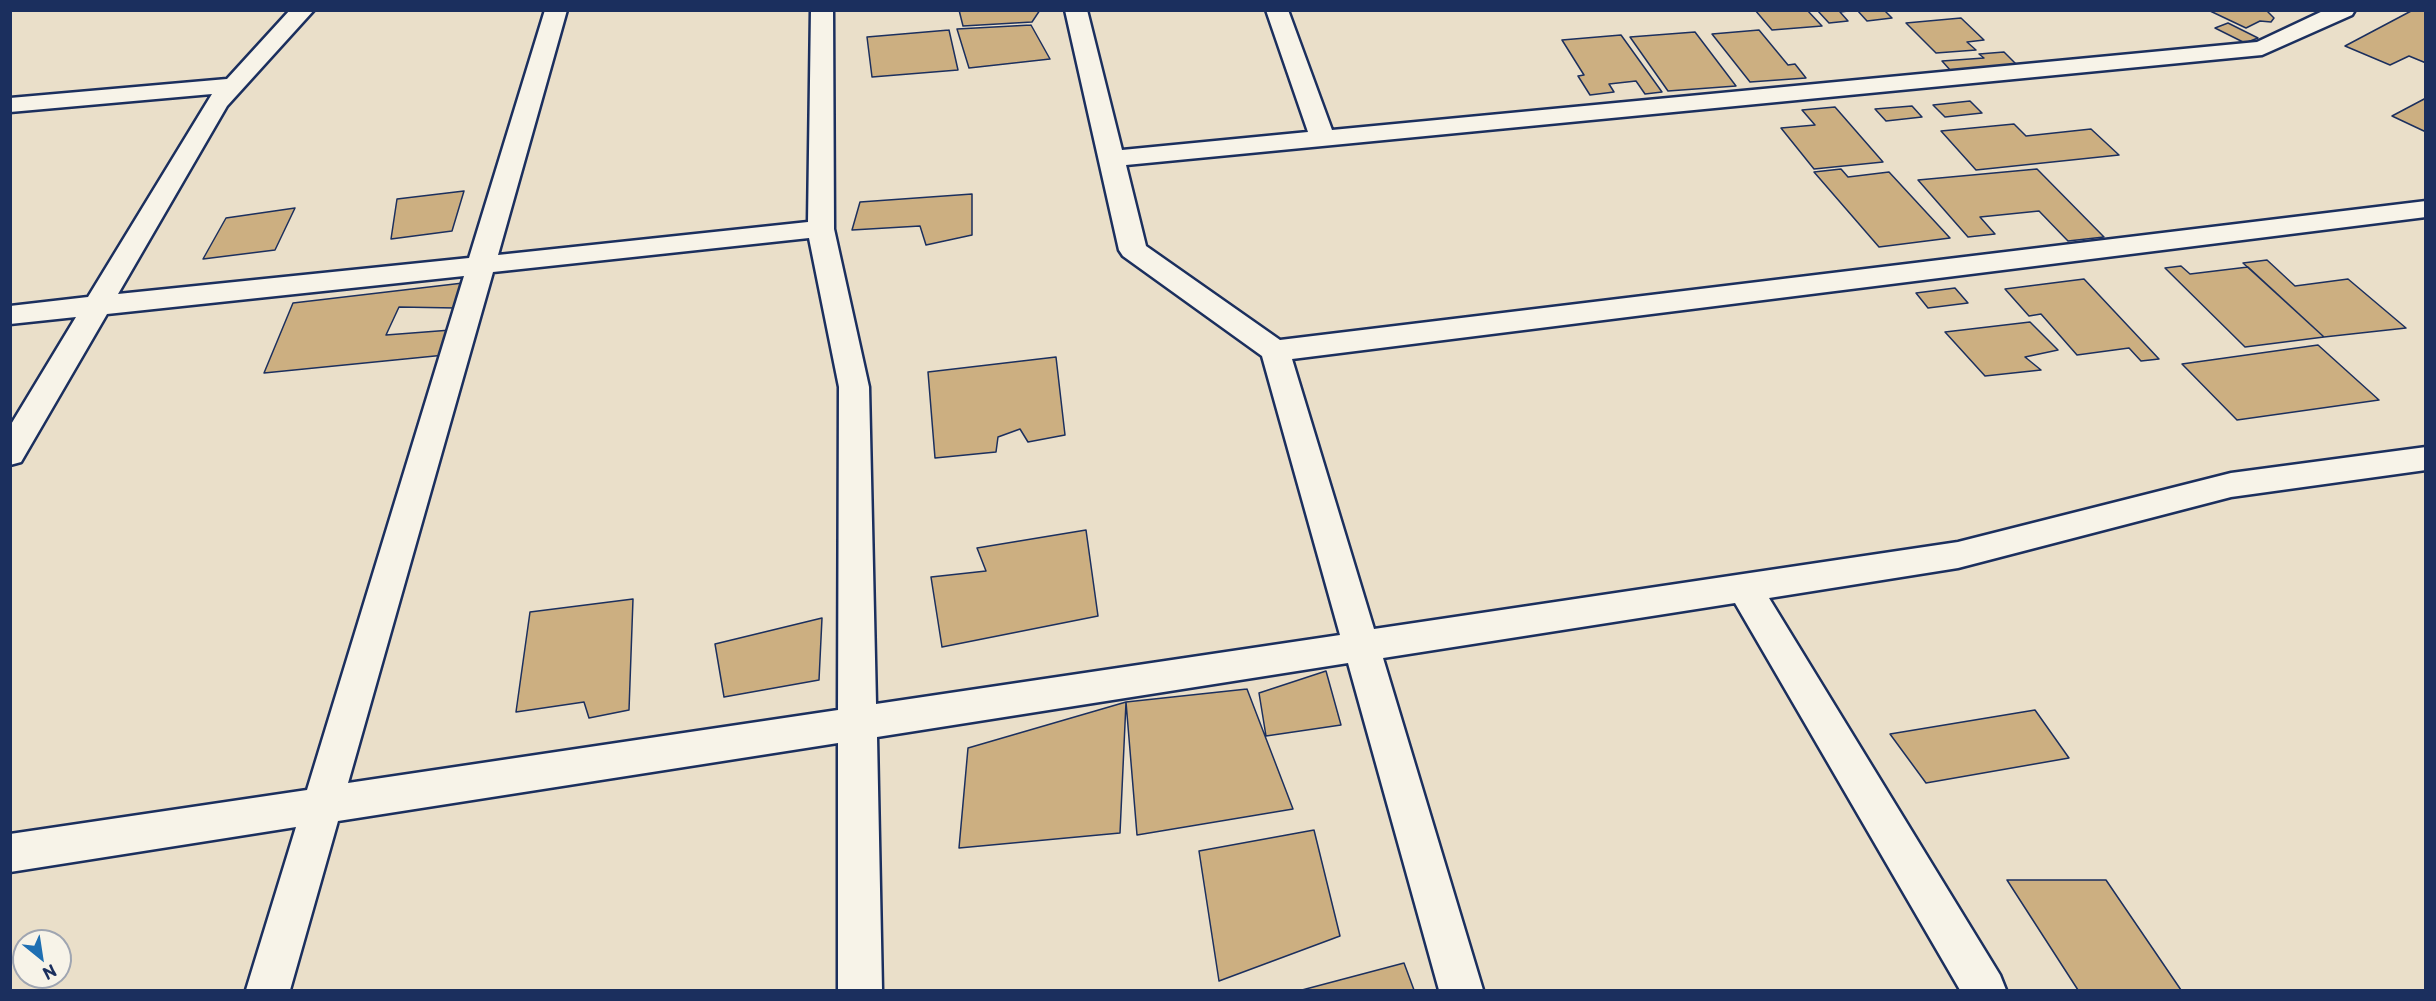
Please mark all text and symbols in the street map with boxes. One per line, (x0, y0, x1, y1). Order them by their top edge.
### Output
north arrow (12, 929, 72, 989)
text: N (39, 959, 61, 986)

